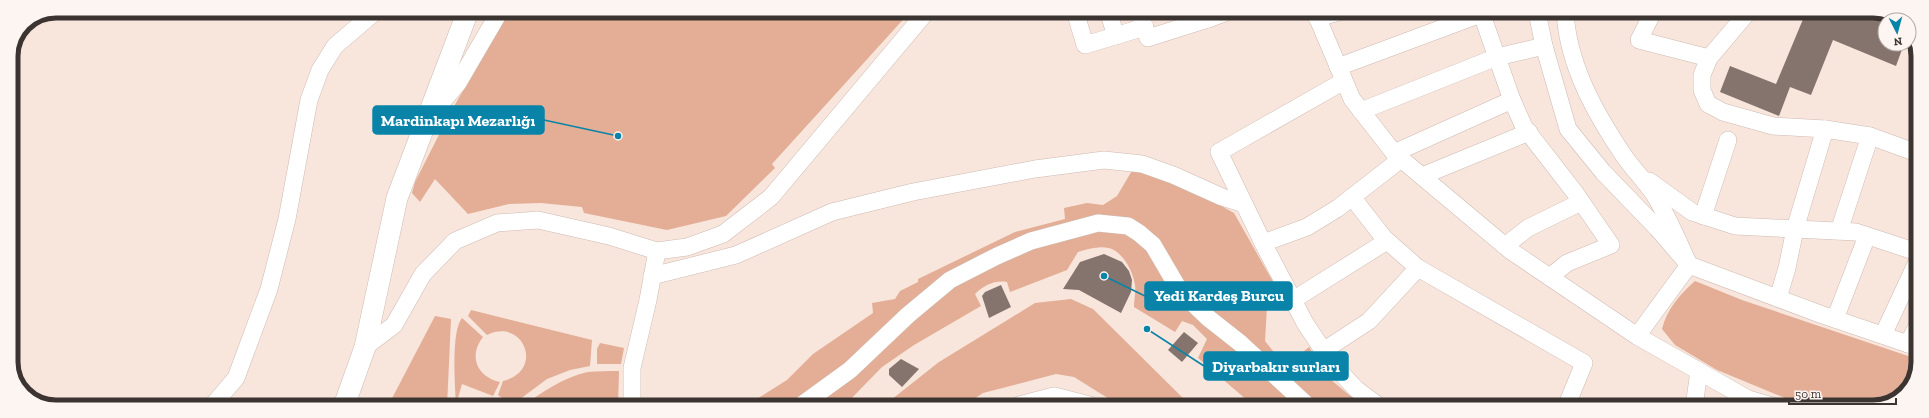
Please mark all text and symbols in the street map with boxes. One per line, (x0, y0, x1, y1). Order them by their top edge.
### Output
north arrow (1877, 12, 1917, 52)
text: N (1893, 35, 1903, 48)
callout: Mardinkapı Mezarlığı (373, 106, 544, 134)
text: Mardinkapı Mezarlığı (381, 111, 535, 130)
callout: Yedi Kardeş Burcu (1145, 282, 1292, 310)
text: Yedi Kardeş Burcu (1154, 286, 1285, 305)
callout: Diyarbakır surları (1204, 352, 1348, 380)
text: Diyarbakır surları (1212, 357, 1340, 376)
scale bar (1789, 380, 1896, 406)
text: 50 m (1795, 387, 1822, 401)

